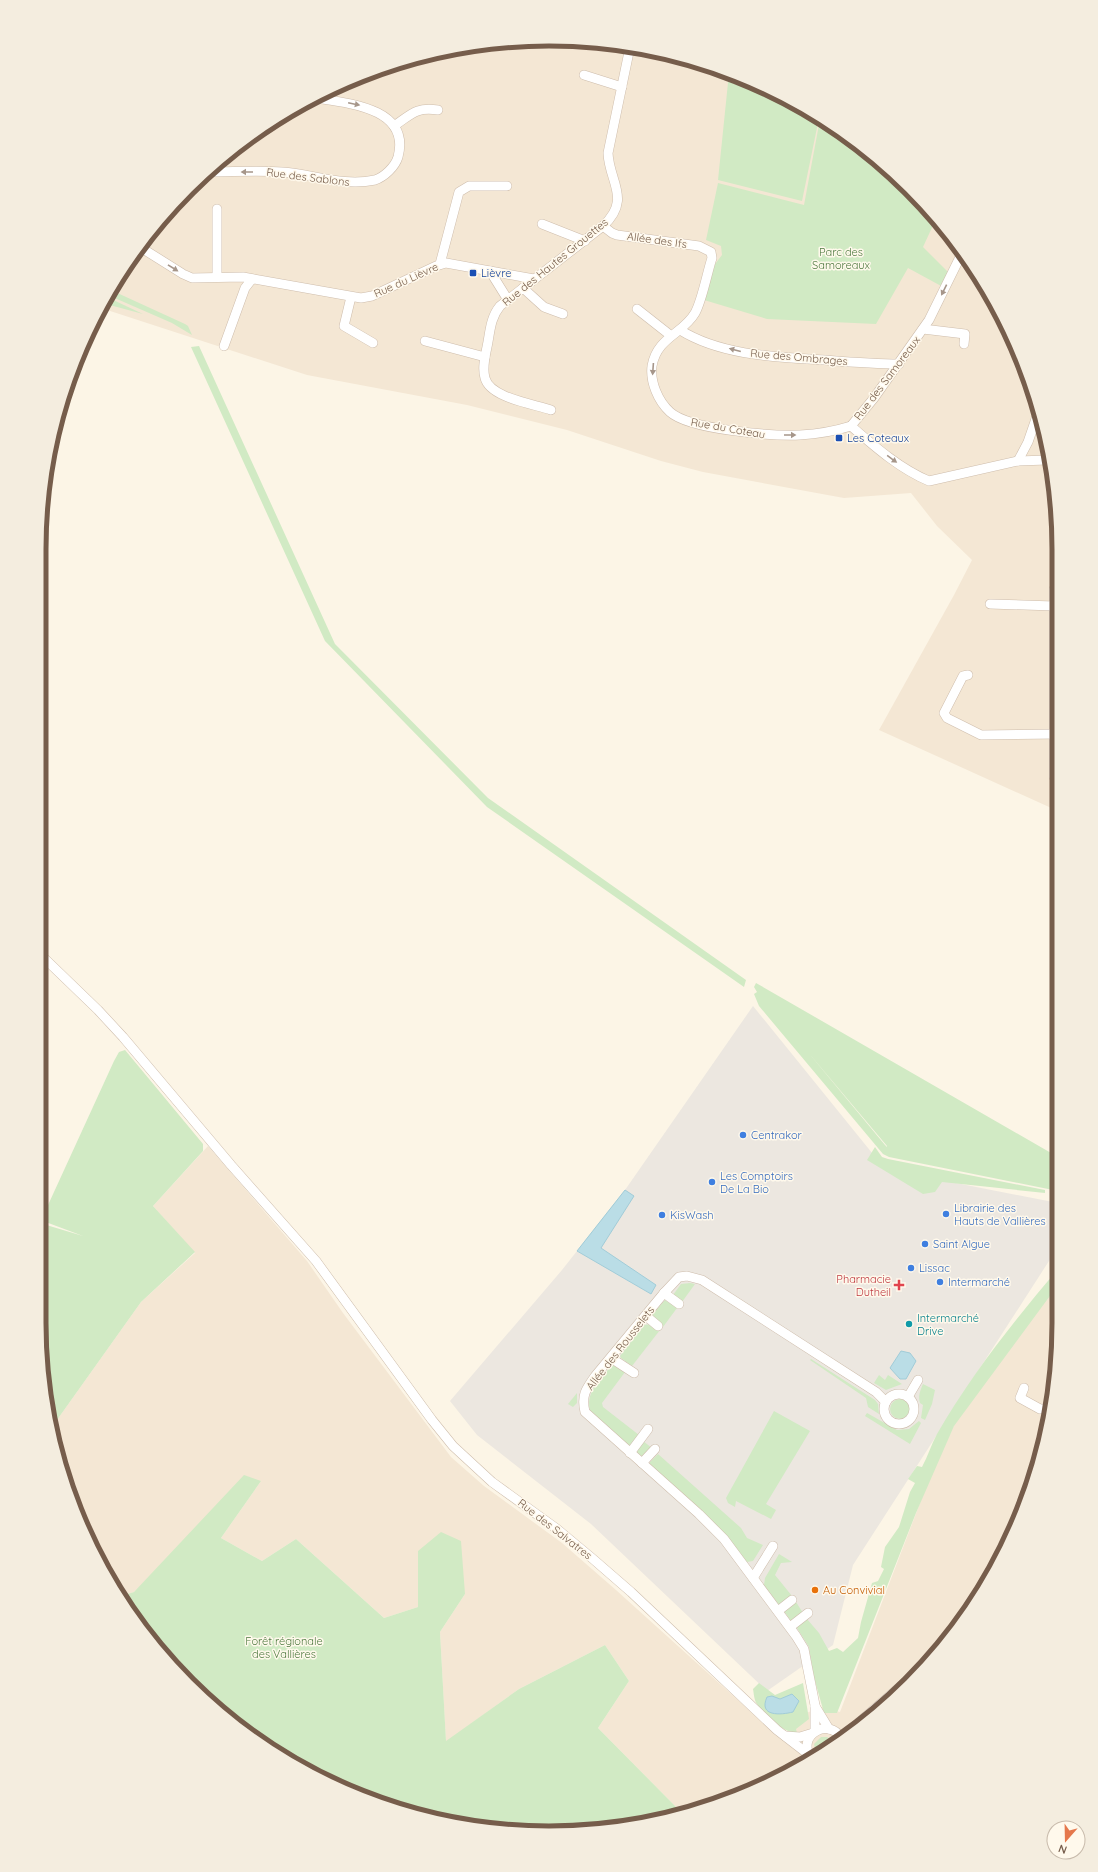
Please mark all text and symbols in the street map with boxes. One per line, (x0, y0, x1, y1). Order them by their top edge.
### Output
one-way arrow (348, 102, 360, 108)
street label: Rue des Sablons (266, 165, 350, 189)
one-way arrow (240, 169, 253, 175)
street label: Rue des Hautes Grouettes (499, 215, 611, 309)
street label: Allée des Ifs (626, 229, 688, 251)
park label: Parc des Samoreaux (812, 245, 870, 272)
street label: Rue du Lièvre (372, 260, 440, 300)
one-way arrow (168, 264, 178, 272)
place label: Lièvre (481, 266, 511, 280)
marker: Lièvre (468, 268, 478, 278)
one-way arrow (941, 284, 947, 296)
street label: Rue des Samoreaux (851, 333, 923, 423)
street label: Rue des Ombrages (750, 346, 848, 368)
one-way arrow (728, 347, 740, 353)
one-way arrow (649, 363, 656, 375)
street label: Rue du Coteau (690, 415, 766, 441)
place label: Les Coteaux (847, 431, 909, 445)
one-way arrow (784, 432, 797, 438)
marker: Les Coteaux (834, 433, 844, 443)
one-way arrow (887, 454, 898, 463)
place label: Centrakor (751, 1128, 803, 1142)
marker: Centrakor (738, 1130, 748, 1140)
place label: Les Comptoirs De La Bio (720, 1169, 793, 1196)
marker: Les Comptoirs De La Bio (707, 1177, 717, 1187)
place label: Librairie des Hauts de Vallières (954, 1201, 1046, 1228)
place label: KisWash (670, 1208, 714, 1222)
marker: Librairie des Hauts de Vallières (941, 1209, 951, 1219)
marker: KisWash (657, 1210, 667, 1220)
place label: Saint Algue (933, 1237, 990, 1251)
marker: Saint Algue (920, 1239, 930, 1249)
place label: Lissac (919, 1261, 950, 1275)
marker: Lissac (906, 1263, 916, 1273)
place label: Pharmacie Dutheil (836, 1272, 891, 1299)
place label: Intermarché (948, 1275, 1010, 1289)
marker: Intermarché (935, 1277, 945, 1287)
marker: Pharmacie Dutheil (894, 1280, 904, 1290)
street label: Allée des Rousselets (583, 1303, 657, 1393)
place label: Intermarché Drive (917, 1311, 979, 1338)
marker: Intermarché Drive (904, 1319, 914, 1329)
street label: Rue des Salvatres (515, 1496, 595, 1562)
place label: Au Convivial (823, 1583, 885, 1597)
marker: Au Convivial (810, 1585, 820, 1595)
park label: Forêt régionale des Vallières (245, 1634, 323, 1661)
north arrow (1046, 1820, 1086, 1860)
text: N (1056, 1841, 1069, 1857)

